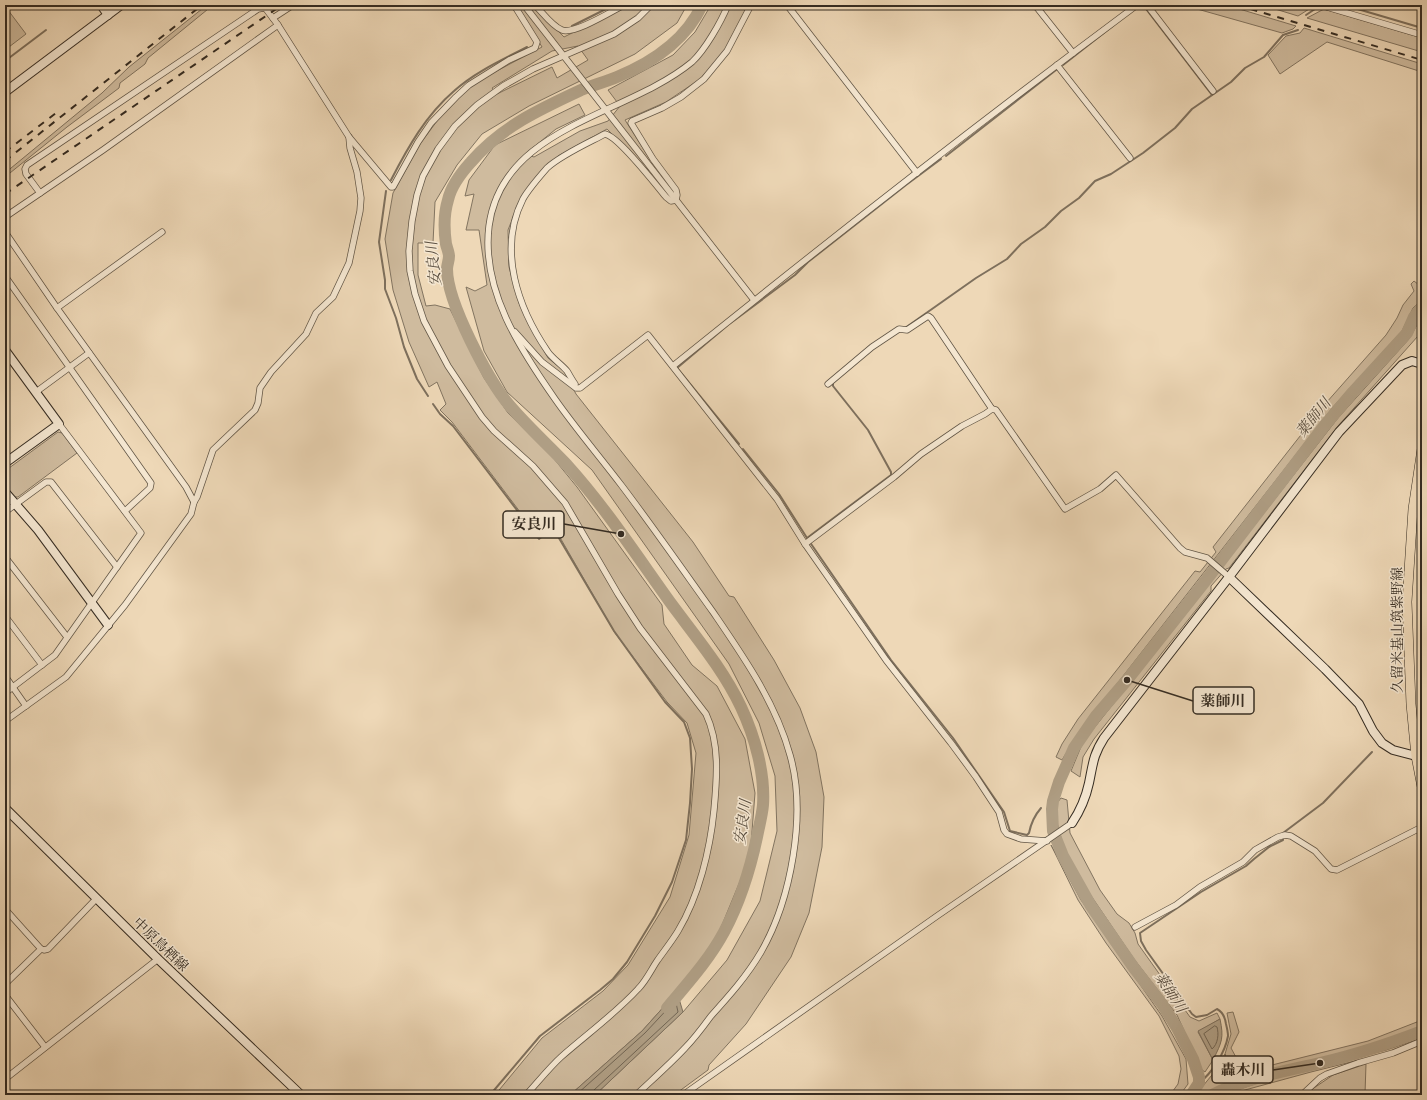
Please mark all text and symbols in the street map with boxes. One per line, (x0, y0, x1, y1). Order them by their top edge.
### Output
water label: 安良川 (420, 239, 446, 287)
water label: 薬師川 (1291, 391, 1337, 441)
callout: 安良川 (503, 511, 564, 538)
text: 安良川 (511, 513, 557, 534)
street label: 久留米基山筑紫野線 (1387, 567, 1407, 693)
callout: 薬師川 (1193, 687, 1254, 714)
text: 薬師川 (1200, 690, 1246, 711)
water label: 安良川 (728, 796, 756, 846)
street label: 中原鳥栖線 (129, 912, 193, 976)
water label: 薬師川 (1150, 967, 1193, 1018)
callout: 轟木川 (1212, 1056, 1273, 1083)
text: 轟木川 (1220, 1059, 1266, 1080)

